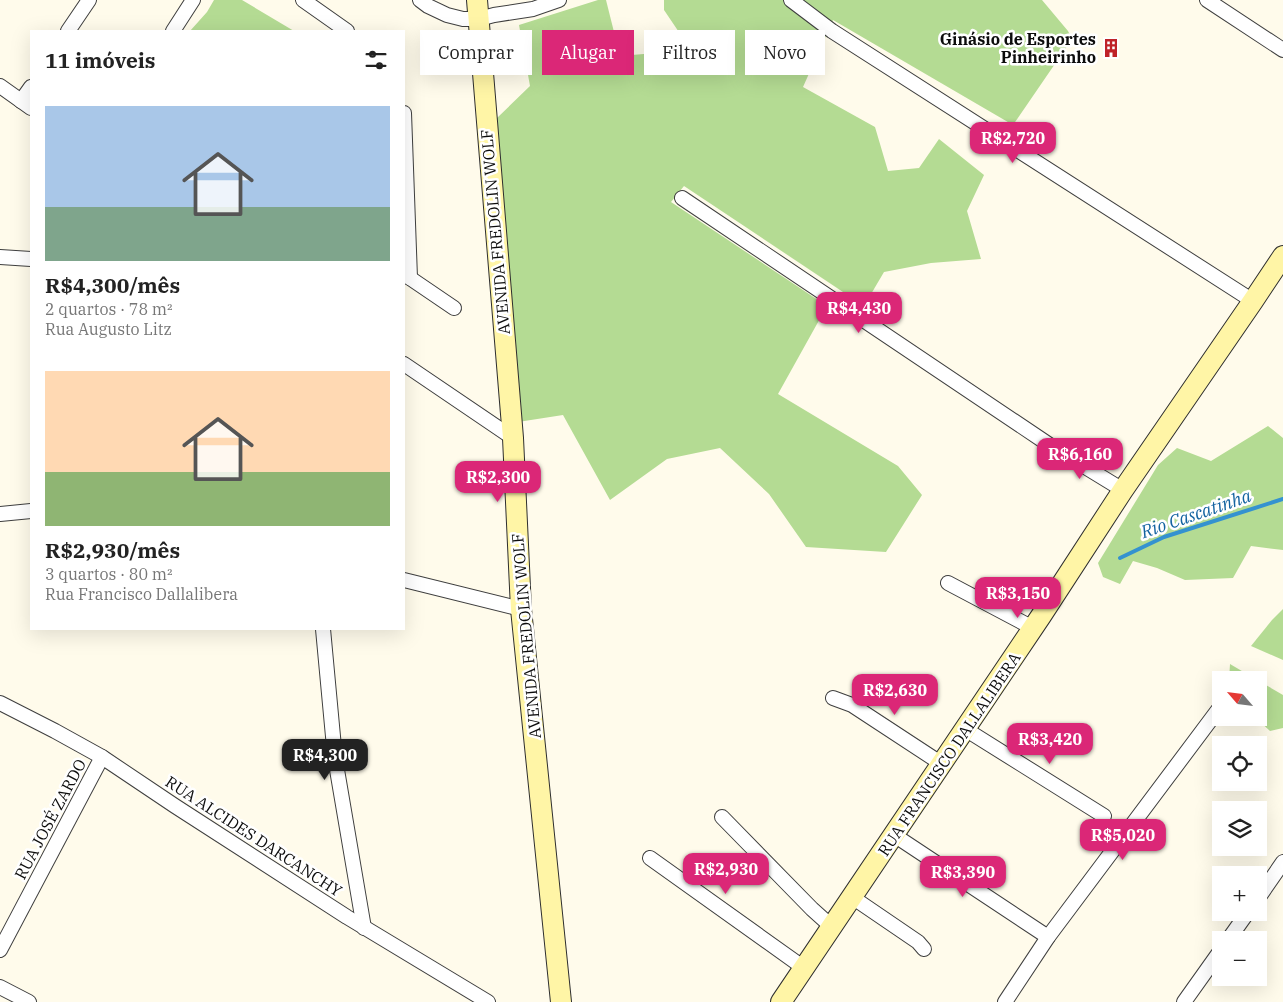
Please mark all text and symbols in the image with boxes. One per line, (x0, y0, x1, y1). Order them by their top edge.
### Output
place label: Ginásio de Esportes Pinheirinho (940, 29, 1096, 67)
chip: Comprar (420, 30, 532, 75)
chip: Alugar (542, 30, 634, 75)
chip: Filtros (644, 30, 735, 75)
chip: Novo (745, 30, 825, 75)
building icon: Ginásio de Esportes Pinheirinho (1100, 37, 1122, 59)
text: 11 imóveis (45, 46, 156, 74)
icon: filters (362, 46, 390, 74)
pin: R$2,720 (967, 121, 1059, 164)
text: R$2,720 (981, 128, 1045, 148)
street label: AVENIDA FREDOLIN WOLF (476, 129, 514, 335)
icon: home (173, 139, 263, 229)
text: R$4,300/mês (45, 271, 180, 299)
pin: R$4,430 (813, 292, 905, 334)
text: R$4,430 (827, 298, 891, 318)
text: 2 quartos · 78 m² (45, 299, 173, 319)
text: Rua Augusto Litz (45, 319, 172, 339)
icon: home (173, 404, 263, 494)
pin: R$6,160 (1034, 438, 1126, 480)
text: R$6,160 (1048, 444, 1112, 464)
pin: R$2,300 (452, 460, 544, 503)
text: R$2,300 (466, 467, 530, 487)
water label: Rio Cascatinha (1137, 484, 1254, 543)
street label: AVENIDA FREDOLIN WOLF (507, 533, 545, 739)
text: R$2,930/mês (45, 536, 180, 564)
text: 3 quartos · 80 m² (45, 564, 173, 584)
pin: R$3,150 (972, 576, 1064, 619)
text: R$3,150 (986, 583, 1050, 603)
text: Rua Francisco Dallalibera (45, 584, 238, 604)
street label: RUA FRANCISCO DALLALIBERA (873, 648, 1025, 860)
north arrow (1212, 671, 1268, 726)
map controls (1212, 671, 1267, 986)
pin: R$2,630 (849, 674, 941, 716)
text: R$2,630 (863, 680, 927, 700)
pin: R$3,420 (1004, 722, 1096, 765)
text: R$3,420 (1018, 729, 1082, 749)
button: locate (1212, 736, 1267, 791)
pin: R$4,300 (279, 738, 371, 781)
text: R$4,300 (293, 745, 357, 765)
street label: RUA JOSÉ ZARDO (9, 755, 90, 883)
street label: RUA ALCIDES DARCANCHY (162, 771, 346, 901)
button: layers (1212, 801, 1267, 856)
pin: R$5,020 (1077, 818, 1169, 861)
text: R$5,020 (1091, 825, 1155, 845)
pin: R$2,930 (680, 852, 772, 895)
pin: R$3,390 (917, 856, 1009, 898)
text: R$2,930 (694, 859, 758, 879)
text: R$3,390 (931, 862, 995, 882)
button: + (1212, 866, 1267, 921)
button: − (1212, 931, 1267, 986)

